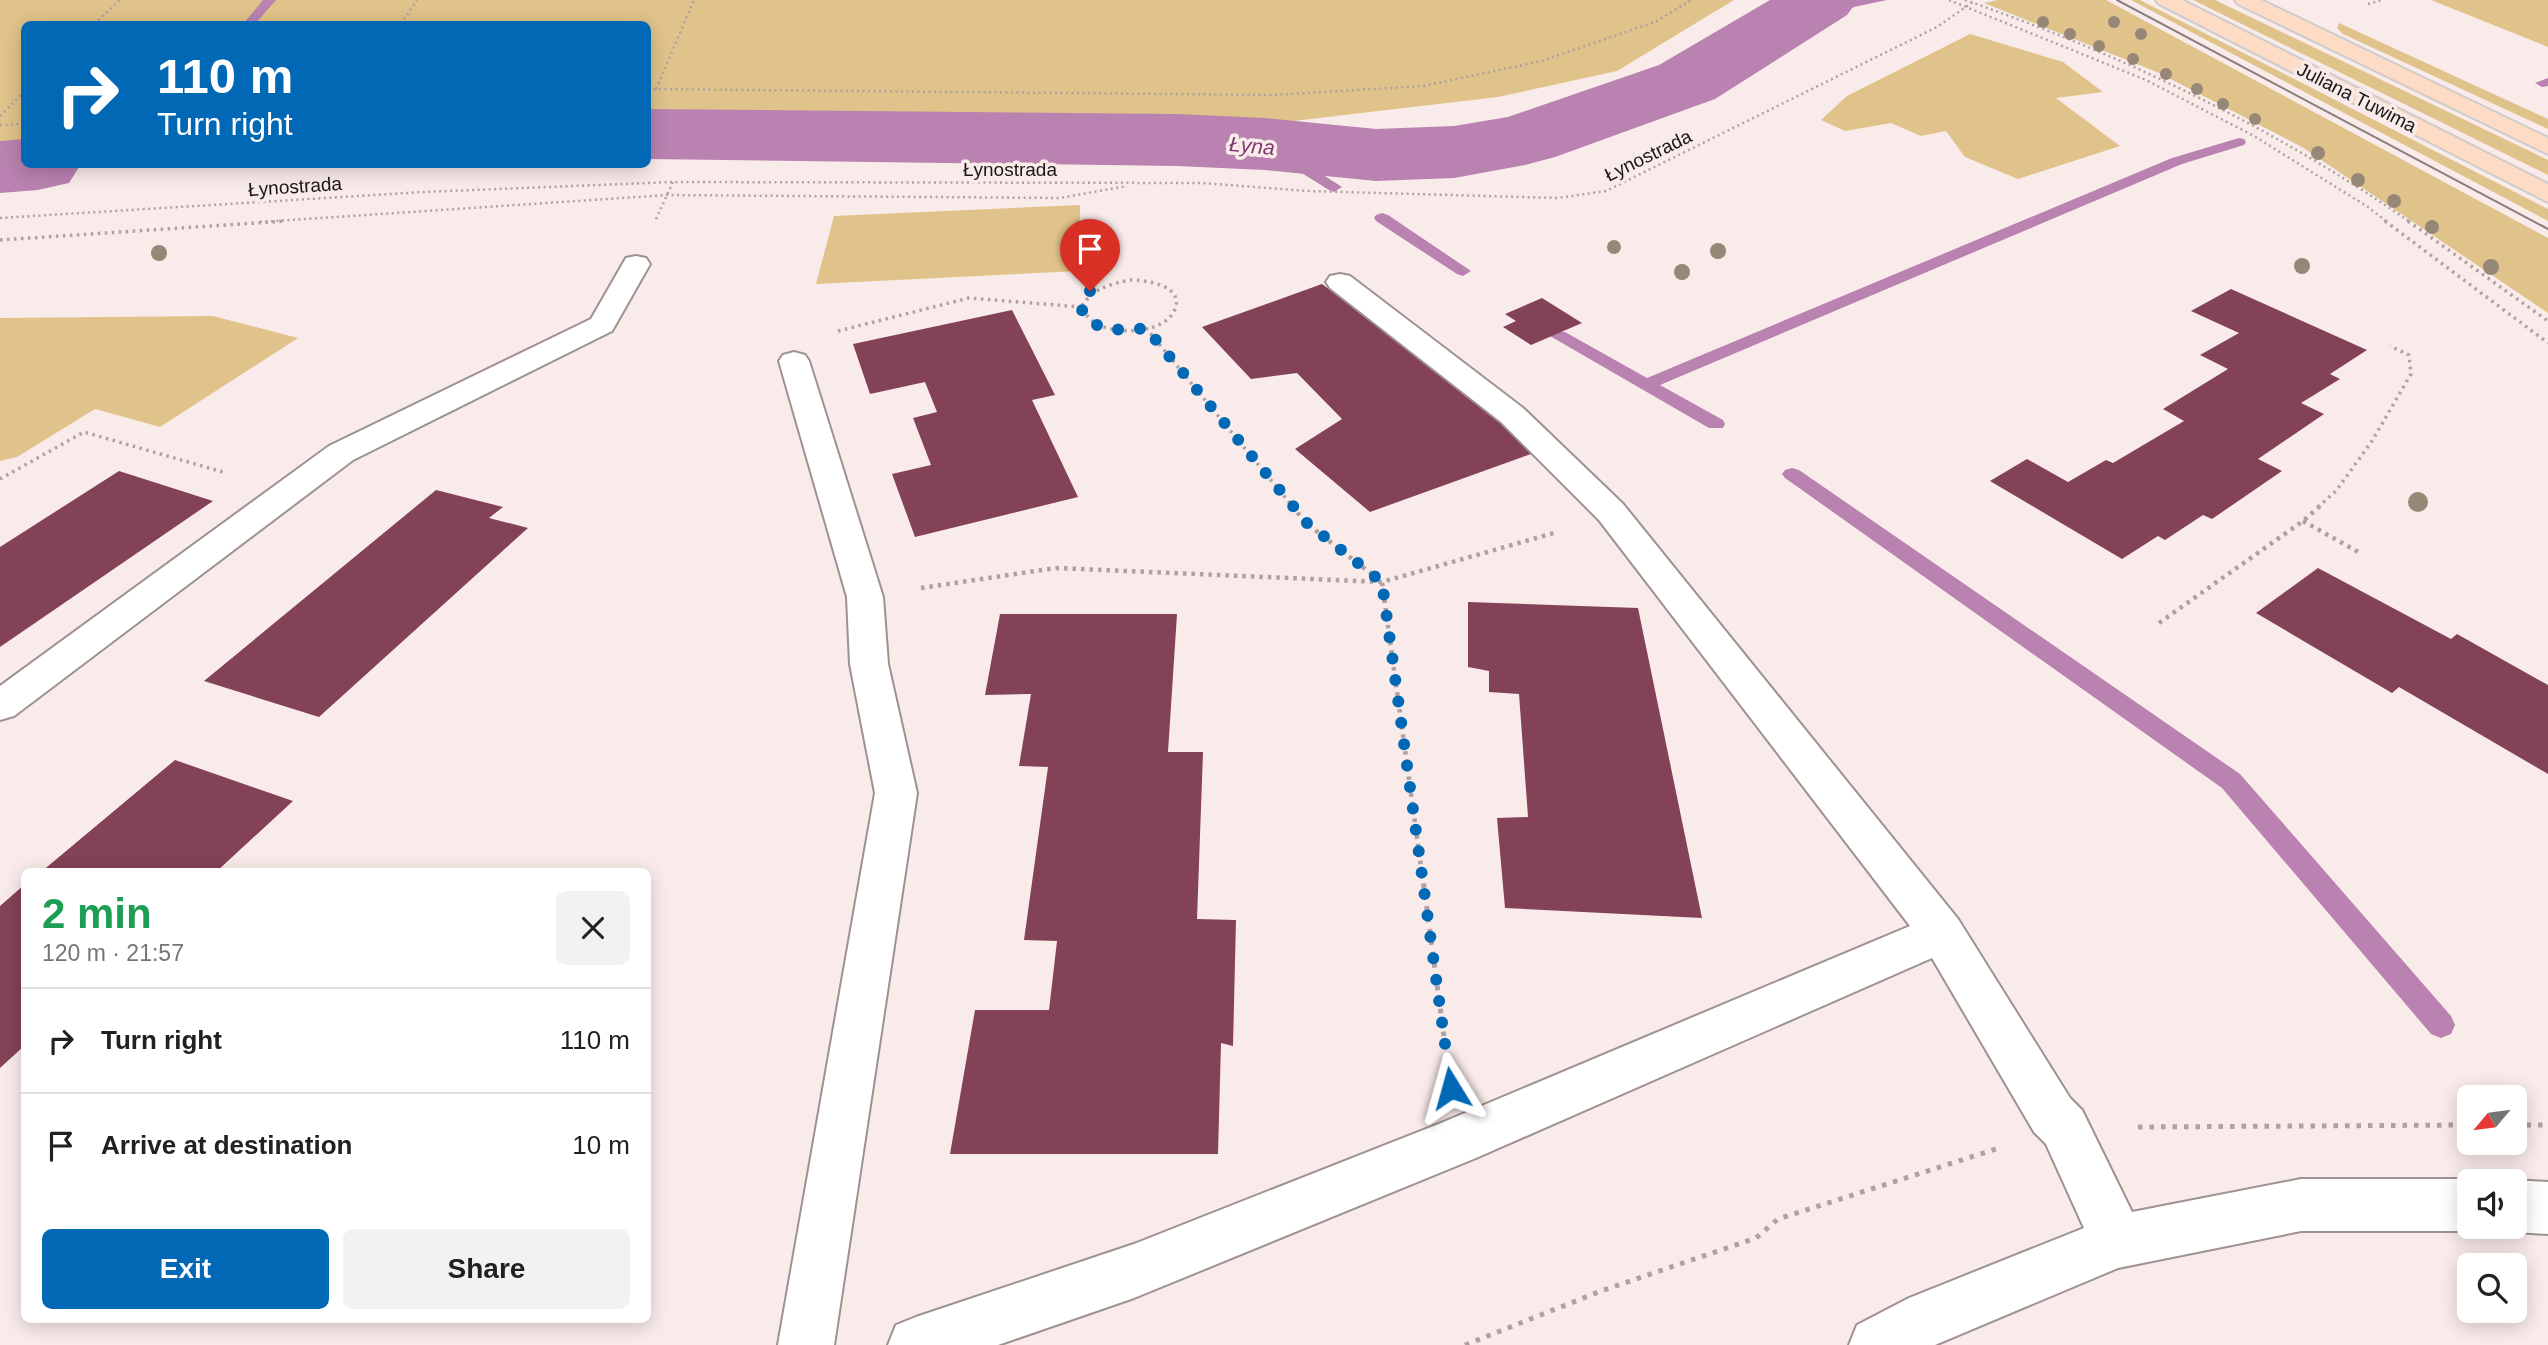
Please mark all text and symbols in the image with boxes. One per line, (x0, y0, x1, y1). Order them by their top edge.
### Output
icon: right (42, 49, 133, 140)
text: 110 m (157, 49, 293, 103)
street label: Juliana Tuwima (2294, 58, 2420, 137)
text: Turn right (157, 106, 293, 142)
street label: Łynostrada (1601, 125, 1695, 185)
water label: Łyna (1228, 132, 1276, 159)
street label: Łynostrada (963, 159, 1057, 180)
street label: Łynostrada (247, 173, 343, 200)
pin (1060, 219, 1120, 291)
icon: arrive (1071, 230, 1109, 268)
text: 2 min (42, 890, 152, 937)
button: close (556, 891, 630, 965)
text: 120 m · 21:57 (42, 940, 184, 966)
icon: right (42, 1022, 80, 1060)
text: Turn right (101, 1025, 222, 1055)
text: 110 m (560, 1025, 630, 1055)
position arrow (1414, 1051, 1488, 1125)
north arrow (2457, 1085, 2527, 1155)
map controls (2457, 1085, 2527, 1323)
icon: arrive (42, 1127, 80, 1165)
text: Arrive at destination (101, 1130, 352, 1160)
text: 10 m (572, 1130, 630, 1160)
button: sound (2457, 1169, 2527, 1239)
button: Exit (42, 1229, 329, 1309)
button: Share (343, 1229, 630, 1309)
button: search (2457, 1253, 2527, 1323)

